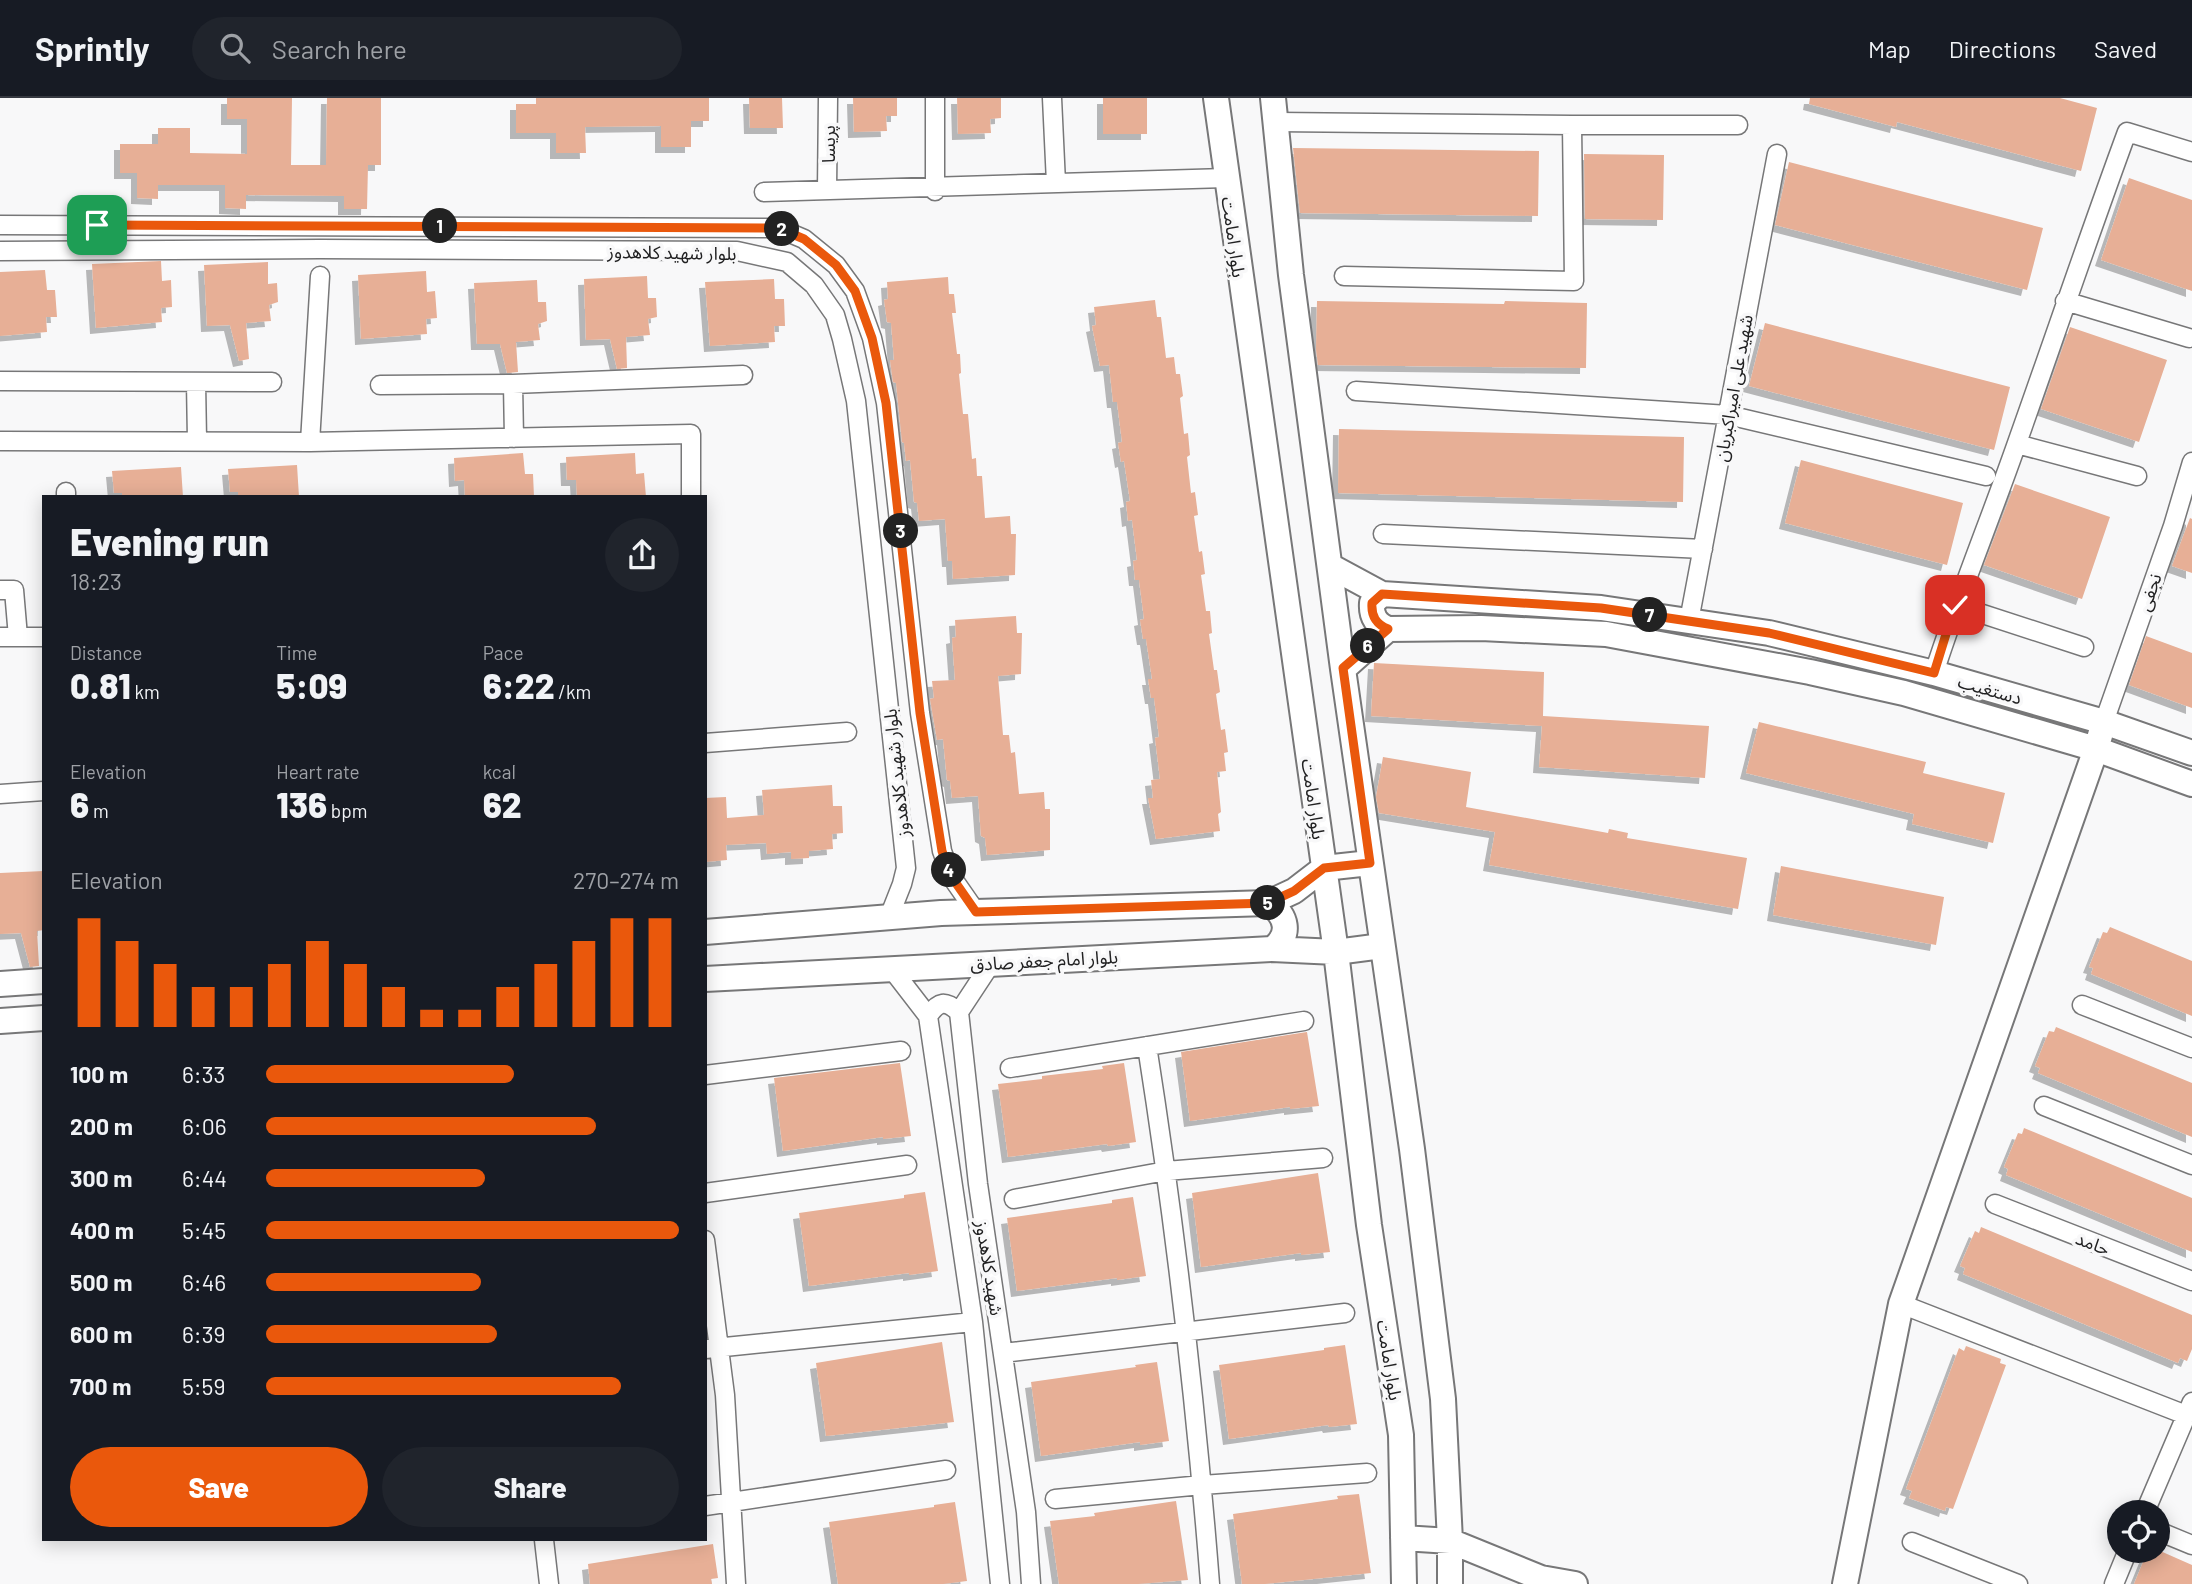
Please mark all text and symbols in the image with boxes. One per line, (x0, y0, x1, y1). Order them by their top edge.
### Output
search box (192, 17, 682, 80)
text: Sprintly (35, 28, 150, 68)
icon: search (216, 29, 254, 67)
text: Search here (272, 33, 407, 64)
text: Map (1868, 34, 1911, 63)
text: Directions (1949, 34, 2056, 63)
text: Saved (2094, 34, 2157, 63)
street label: پریسا (817, 125, 840, 163)
pin (67, 195, 127, 255)
street label: بلوار امامت (1216, 195, 1251, 279)
icon: arrive (78, 206, 116, 244)
pin: 1 (422, 208, 458, 244)
pin: 2 (764, 212, 800, 246)
text: 1 (436, 214, 443, 237)
text: 2 (776, 217, 787, 240)
street label: بلوار شهید کلاهدوز (606, 240, 737, 265)
street label: شهید علی امیراکبریان (1709, 313, 1758, 463)
pin: 3 (884, 514, 918, 548)
text: Evening run (70, 518, 269, 564)
button: share (605, 518, 679, 592)
text: 3 (895, 519, 906, 542)
text: 18:23 (70, 567, 122, 595)
street label: نجفی (2132, 570, 2167, 614)
pin (1925, 575, 1985, 635)
icon: check (1936, 586, 1974, 624)
pin: 7 (1632, 598, 1668, 632)
text: 7 (1645, 603, 1654, 626)
pin: 6 (1350, 628, 1386, 664)
text: 6 (1362, 634, 1373, 657)
text: Distance (70, 641, 142, 664)
text: Time (276, 641, 317, 664)
text: Pace (483, 641, 524, 664)
text: 0.81 (70, 664, 131, 706)
text: 5:09 (276, 664, 347, 706)
text: 6:22 (483, 664, 555, 706)
street label: دستغیب (1956, 669, 2024, 709)
text: km (131, 680, 160, 703)
text: /km (555, 680, 591, 703)
street label: بلوار شهید کلاهدوز (878, 708, 915, 839)
street label: بلوار امامت (1296, 757, 1331, 841)
text: Elevation (70, 760, 147, 783)
text: Heart rate (276, 760, 360, 783)
text: kcal (483, 760, 516, 783)
text: 6 (70, 783, 89, 825)
text: 136 (276, 783, 327, 825)
text: 62 (483, 783, 522, 825)
text: m (89, 799, 109, 822)
text: bpm (327, 799, 367, 822)
pin: 4 (932, 852, 967, 888)
text: 4 (943, 858, 954, 881)
text: Elevation (70, 866, 163, 894)
text: 270–274 m (573, 866, 679, 894)
pin: 5 (1250, 886, 1286, 920)
text: 5 (1262, 891, 1273, 914)
street label: بلوار امام جعفر صادق (969, 945, 1119, 979)
text: 100 m (70, 1060, 128, 1088)
text: 6:33 (182, 1060, 225, 1088)
text: 200 m (70, 1112, 133, 1140)
text: 6:06 (182, 1112, 226, 1140)
text: 300 m (70, 1164, 132, 1192)
text: 6:44 (182, 1164, 227, 1192)
text: 400 m (70, 1216, 134, 1244)
text: 5:45 (182, 1216, 226, 1244)
street label: شهید کلاهدوز (970, 1218, 1008, 1317)
street label: حامد (2073, 1226, 2113, 1260)
text: 500 m (70, 1268, 132, 1296)
text: 6:46 (182, 1268, 226, 1296)
street label: بلوار امامت (1372, 1318, 1407, 1402)
text: 600 m (70, 1320, 132, 1348)
text: 6:39 (182, 1320, 225, 1348)
text: 700 m (70, 1372, 131, 1400)
text: 5:59 (182, 1372, 225, 1400)
button: Save (70, 1447, 368, 1527)
button: Share (382, 1447, 679, 1527)
map controls (2107, 1500, 2170, 1563)
button: locate (2107, 1500, 2170, 1563)

